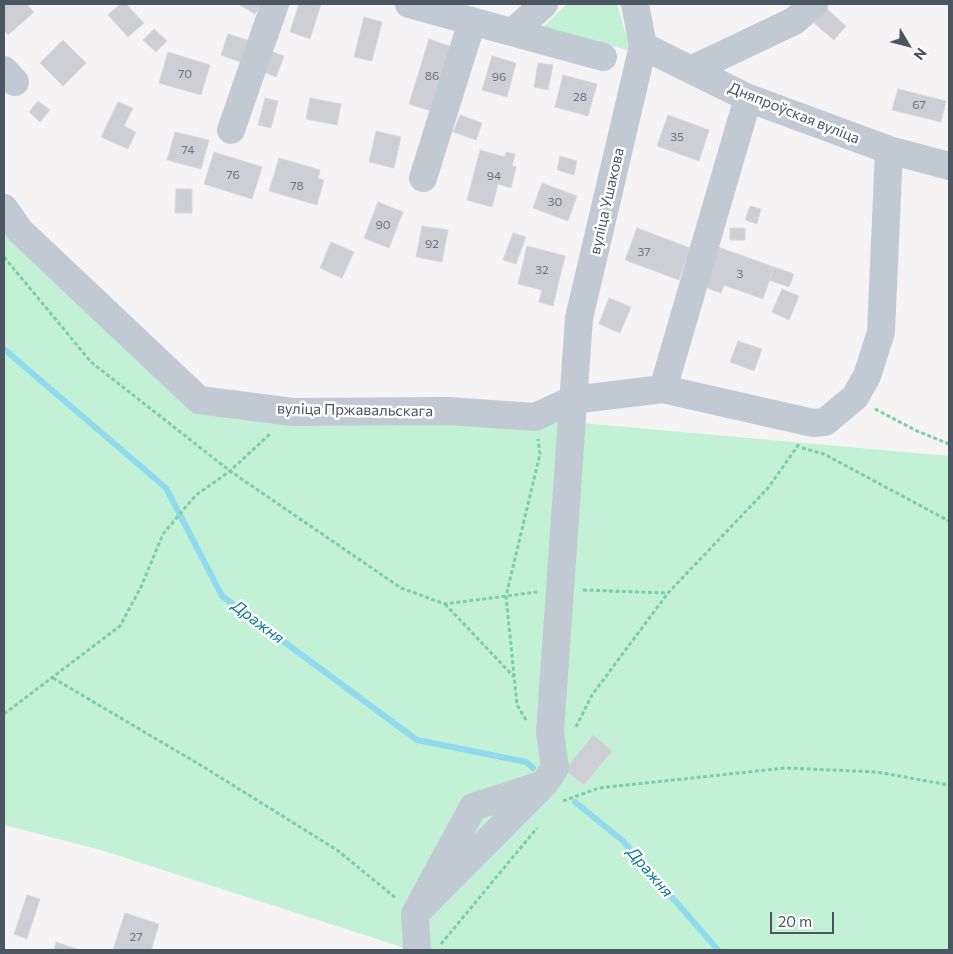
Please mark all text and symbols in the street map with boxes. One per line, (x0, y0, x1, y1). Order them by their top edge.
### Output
north arrow (883, 20, 933, 70)
text: N (910, 45, 930, 64)
house number: 70 (178, 67, 192, 81)
house number: 86 (425, 69, 439, 83)
house number: 96 (492, 70, 506, 84)
street label: Дняпроўская вуліца (726, 78, 862, 148)
house number: 28 (573, 90, 587, 104)
house number: 67 (912, 98, 926, 112)
house number: 35 (670, 130, 684, 144)
house number: 74 (182, 143, 194, 157)
street label: вуліца Ушакова (586, 146, 628, 256)
house number: 76 (226, 168, 240, 182)
house number: 94 (487, 169, 501, 183)
house number: 78 (290, 179, 304, 193)
house number: 30 (548, 195, 562, 209)
house number: 90 (375, 218, 391, 232)
house number: 92 (425, 237, 439, 251)
house number: 37 (637, 245, 651, 259)
house number: 32 (535, 263, 549, 277)
house number: 3 (737, 267, 743, 281)
street label: вуліца Пржавальскага (277, 400, 433, 420)
water label: Дражня (228, 596, 288, 648)
water label: Дражня (623, 843, 677, 901)
scale bar (773, 902, 837, 934)
text: 20 m (778, 912, 812, 930)
house number: 27 (130, 930, 142, 944)

